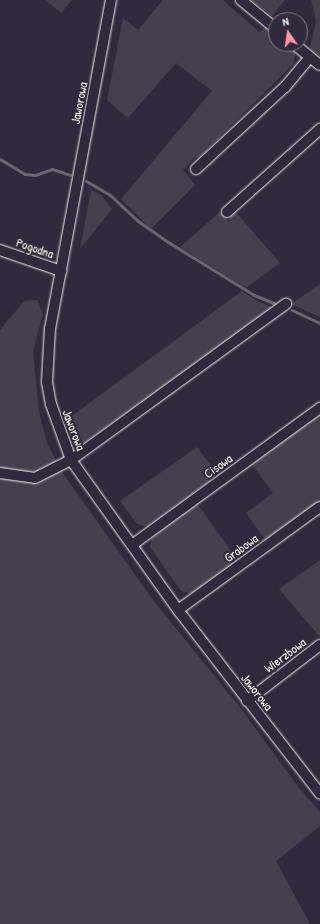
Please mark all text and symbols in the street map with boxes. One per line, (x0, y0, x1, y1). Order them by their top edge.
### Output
north arrow (268, 12, 308, 52)
text: N (281, 14, 290, 29)
street label: Jaworowa (67, 81, 91, 125)
street label: Pogodna (14, 234, 56, 262)
street label: Jaworowa (59, 407, 89, 453)
street label: Cisowa (201, 450, 235, 482)
street label: Grabowa (221, 531, 261, 565)
street label: Wierzbowa (261, 634, 309, 676)
street label: Jaworowa (238, 670, 276, 714)

